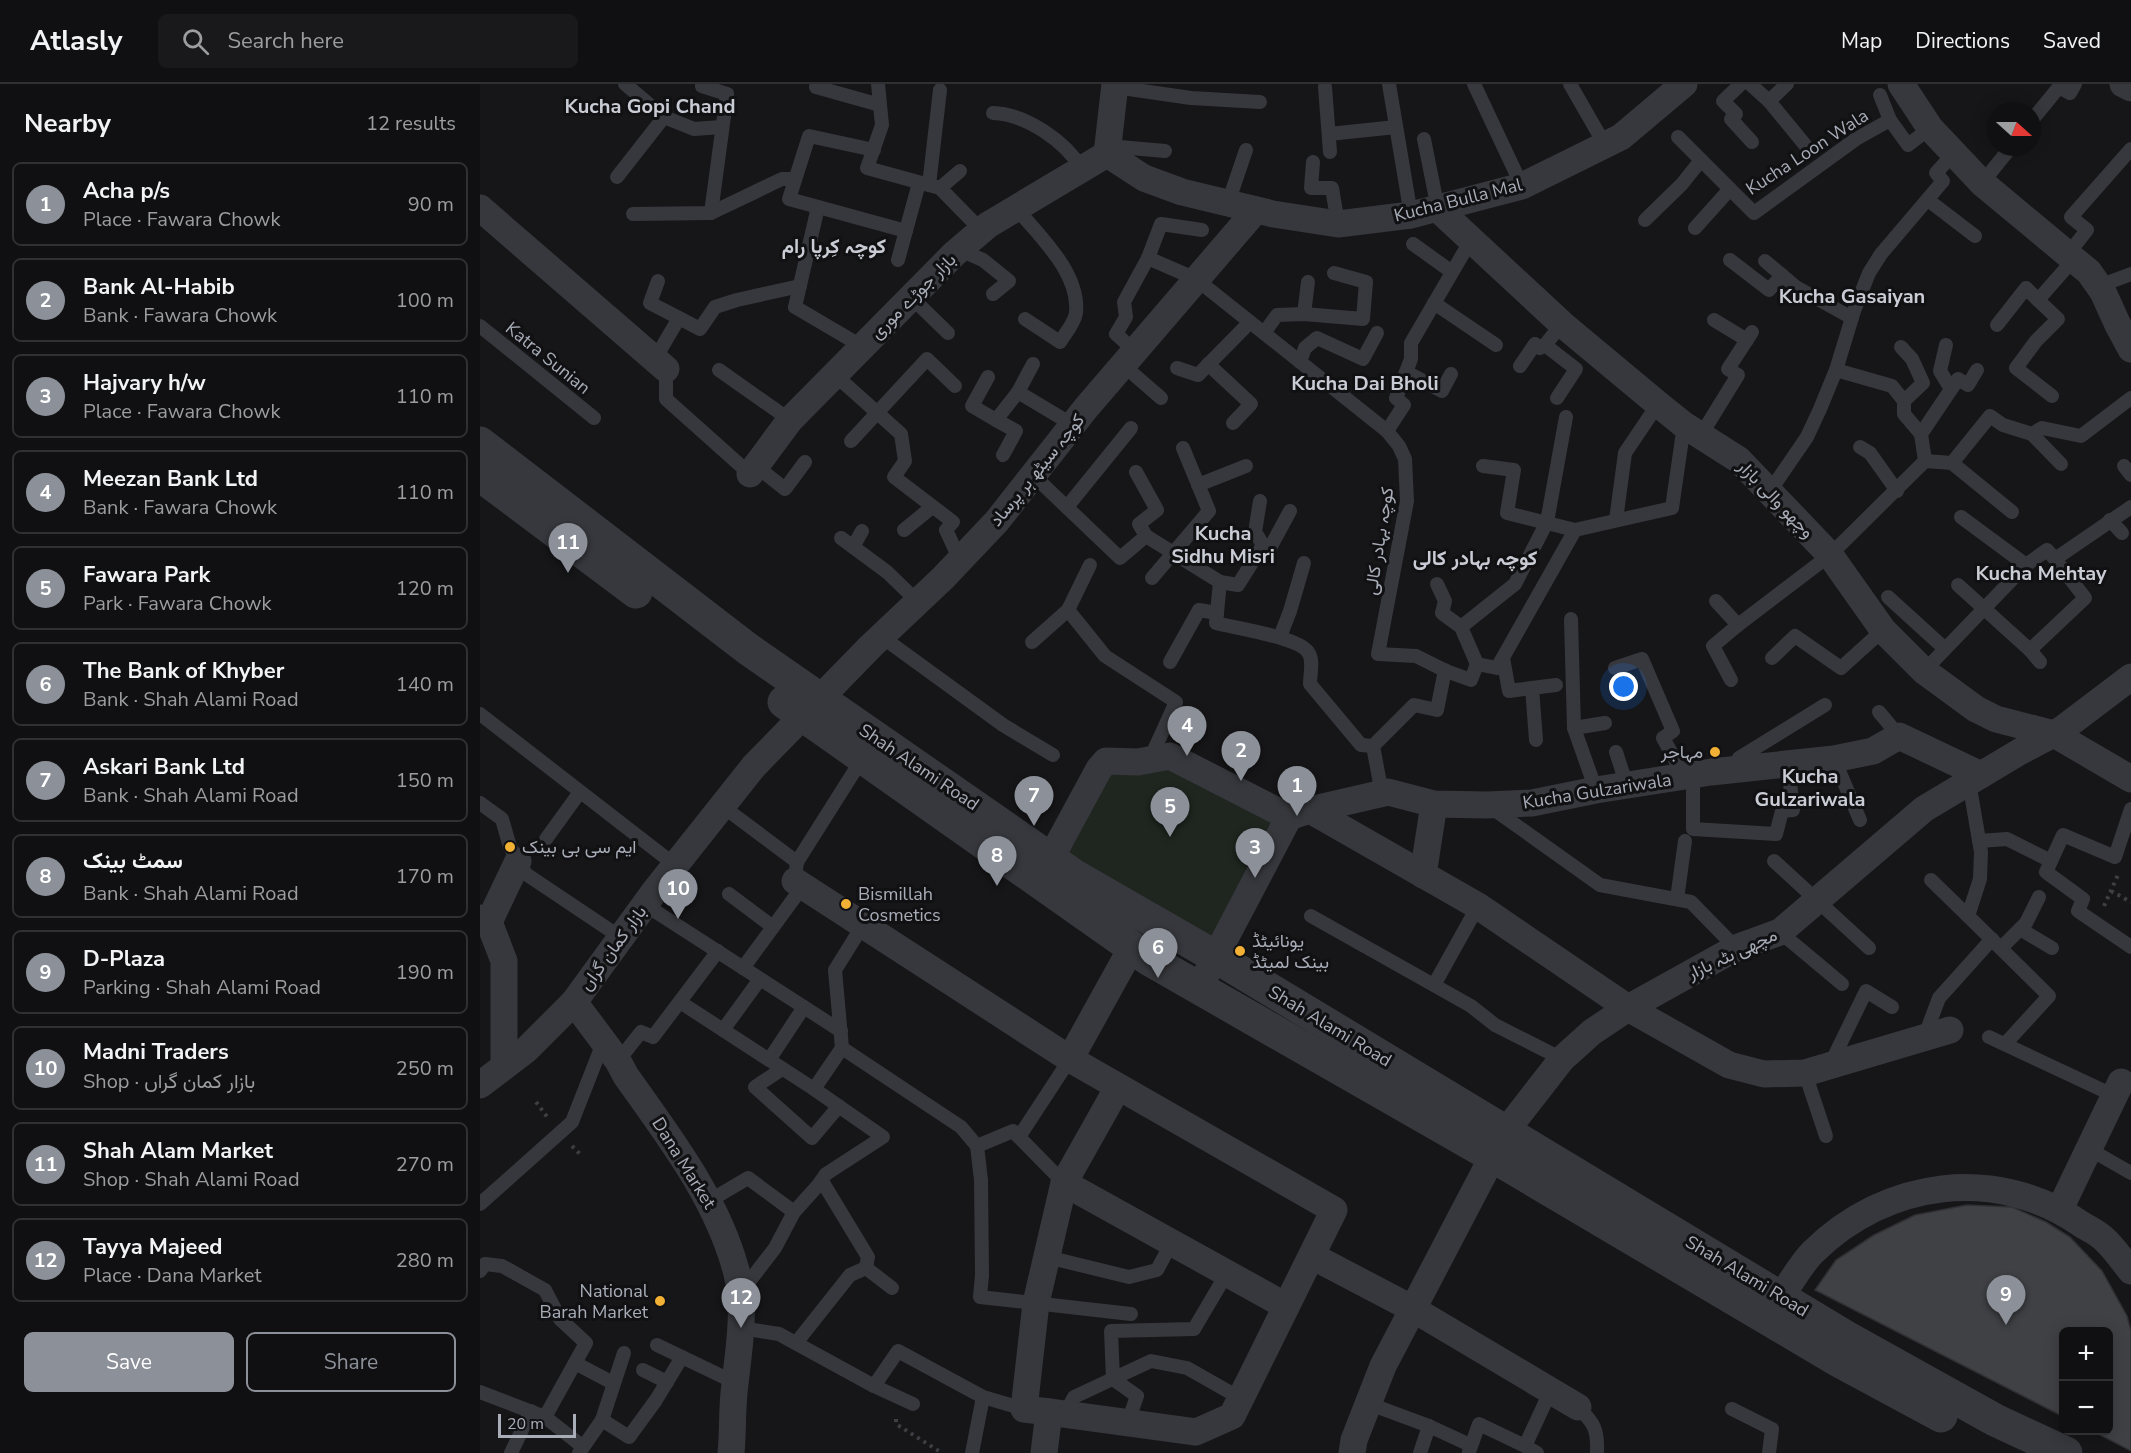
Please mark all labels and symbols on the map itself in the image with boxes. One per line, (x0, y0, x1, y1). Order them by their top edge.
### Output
district label: Kucha Gopi Chand (565, 93, 735, 120)
north arrow (1987, 102, 2041, 156)
street label: Kucha Loon Wala (1741, 103, 1873, 201)
street label: Kucha Bulla Mal (1391, 172, 1525, 228)
district label: کوچہ کِرپا رام (782, 233, 886, 260)
street label: بازار جوڑے موری (865, 248, 961, 344)
district label: Kucha Gasaiyan (1779, 283, 1925, 310)
street label: Katra Sunian (500, 316, 596, 400)
district label: Kucha Dai Bholi (1291, 370, 1439, 397)
street label: کوچہ سیٹھ ہر پرساد (984, 409, 1090, 531)
street label: وچھو والی بازار (1732, 454, 1820, 544)
street label: کوچہ بہادر کالی (1359, 485, 1399, 597)
district label: Kucha Sidhu Misri (1171, 520, 1275, 570)
pin: 11 (548, 524, 587, 573)
district label: کوچہ بہادر کالی (1413, 545, 1537, 572)
district label: Kucha Mehtay (1975, 560, 2107, 587)
your location (1609, 672, 1638, 701)
pin: 4 (1168, 706, 1206, 756)
street label: Shah Alami Road (854, 718, 984, 816)
pin: 2 (1222, 732, 1260, 781)
place label: مہاجر (1660, 740, 1703, 764)
marker: مہاجر (1708, 745, 1722, 759)
district label: Kucha Gulzariwala (1754, 763, 1866, 813)
pin: 1 (1278, 766, 1316, 816)
street label: Kucha Gulzariwala (1521, 767, 1673, 815)
pin: 7 (1014, 776, 1054, 826)
pin: 5 (1150, 788, 1190, 837)
pin: 3 (1236, 828, 1274, 878)
place label: ایم سی بی بینک (522, 835, 636, 859)
pin: 8 (978, 836, 1016, 886)
marker: ایم سی بی بینک (503, 840, 517, 854)
pin: 10 (658, 870, 698, 919)
place label: Bismillah Cosmetics (858, 882, 941, 927)
marker: Bismillah Cosmetics (839, 897, 853, 911)
street label: بازار کمان گراں (574, 901, 652, 995)
street label: مچھی ہٹہ بازار (1682, 923, 1781, 986)
pin: 6 (1138, 928, 1178, 978)
place label: یونائیٹڈ بینک لمیٹڈ (1252, 929, 1329, 974)
marker: یونائیٹڈ بینک لمیٹڈ (1233, 944, 1247, 958)
street label: Shah Alami Road (1264, 980, 1396, 1072)
street label: Dana Market (646, 1113, 722, 1214)
street label: Shah Alami Road (1681, 1230, 1813, 1322)
pin: 9 (1986, 1276, 2026, 1325)
pin: 12 (722, 1278, 760, 1328)
place label: National Barah Market (540, 1279, 649, 1324)
marker: National Barah Market (653, 1294, 667, 1308)
scale bar (498, 1411, 576, 1438)

